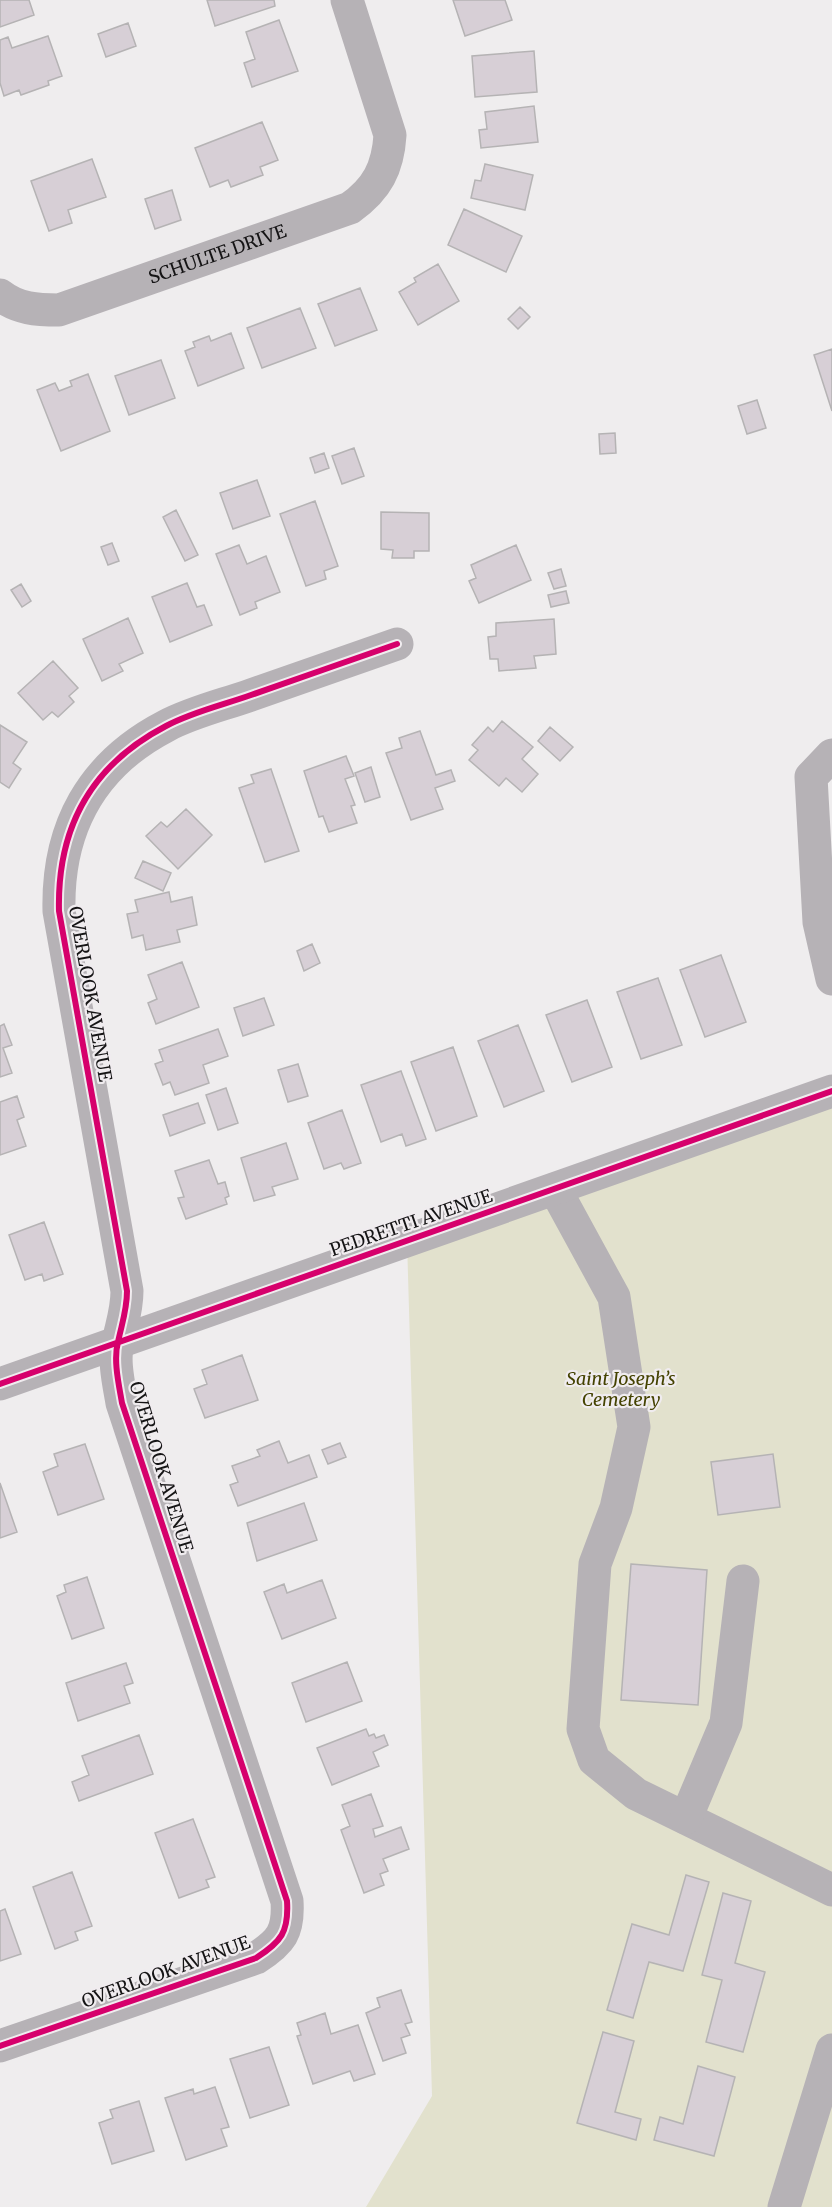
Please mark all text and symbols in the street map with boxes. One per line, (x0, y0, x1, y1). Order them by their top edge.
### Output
street label: SCHULTE DRIVE (145, 219, 290, 289)
street label: OVERLOOK AVENUE (64, 904, 117, 1084)
street label: PEDRETTI AVENUE (327, 1184, 496, 1261)
park label: Saint Joseph’s Cemetery (566, 1367, 676, 1411)
street label: OVERLOOK AVENUE (125, 1379, 199, 1556)
street label: OVERLOOK AVENUE (78, 1930, 254, 2013)

